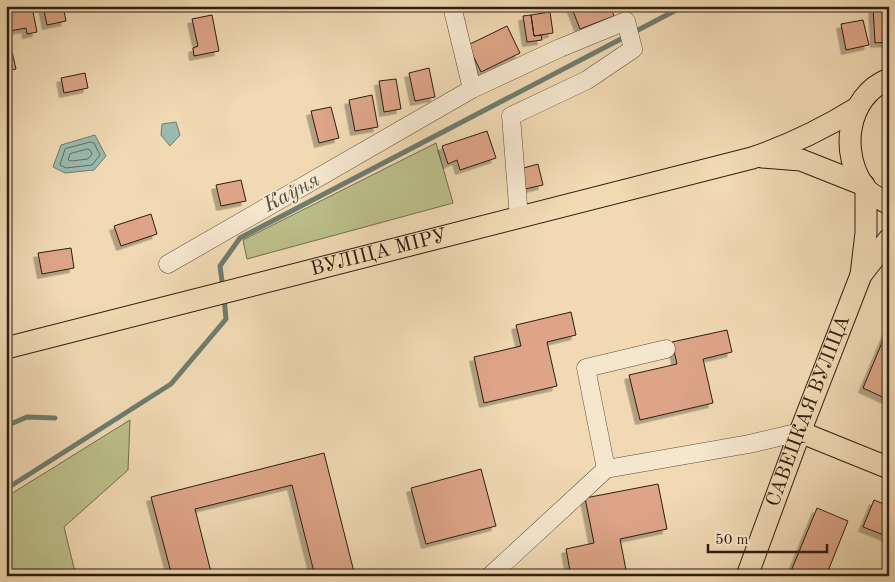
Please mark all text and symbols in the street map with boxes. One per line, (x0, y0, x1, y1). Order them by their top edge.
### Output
water label: Каўня (260, 170, 323, 217)
street label: ВУЛІЦА МІРУ (309, 226, 450, 280)
street label: САВЕЦКАЯ ВУЛІЦА (763, 313, 854, 509)
scale bar (708, 522, 826, 554)
text: 50 m (715, 533, 749, 548)

